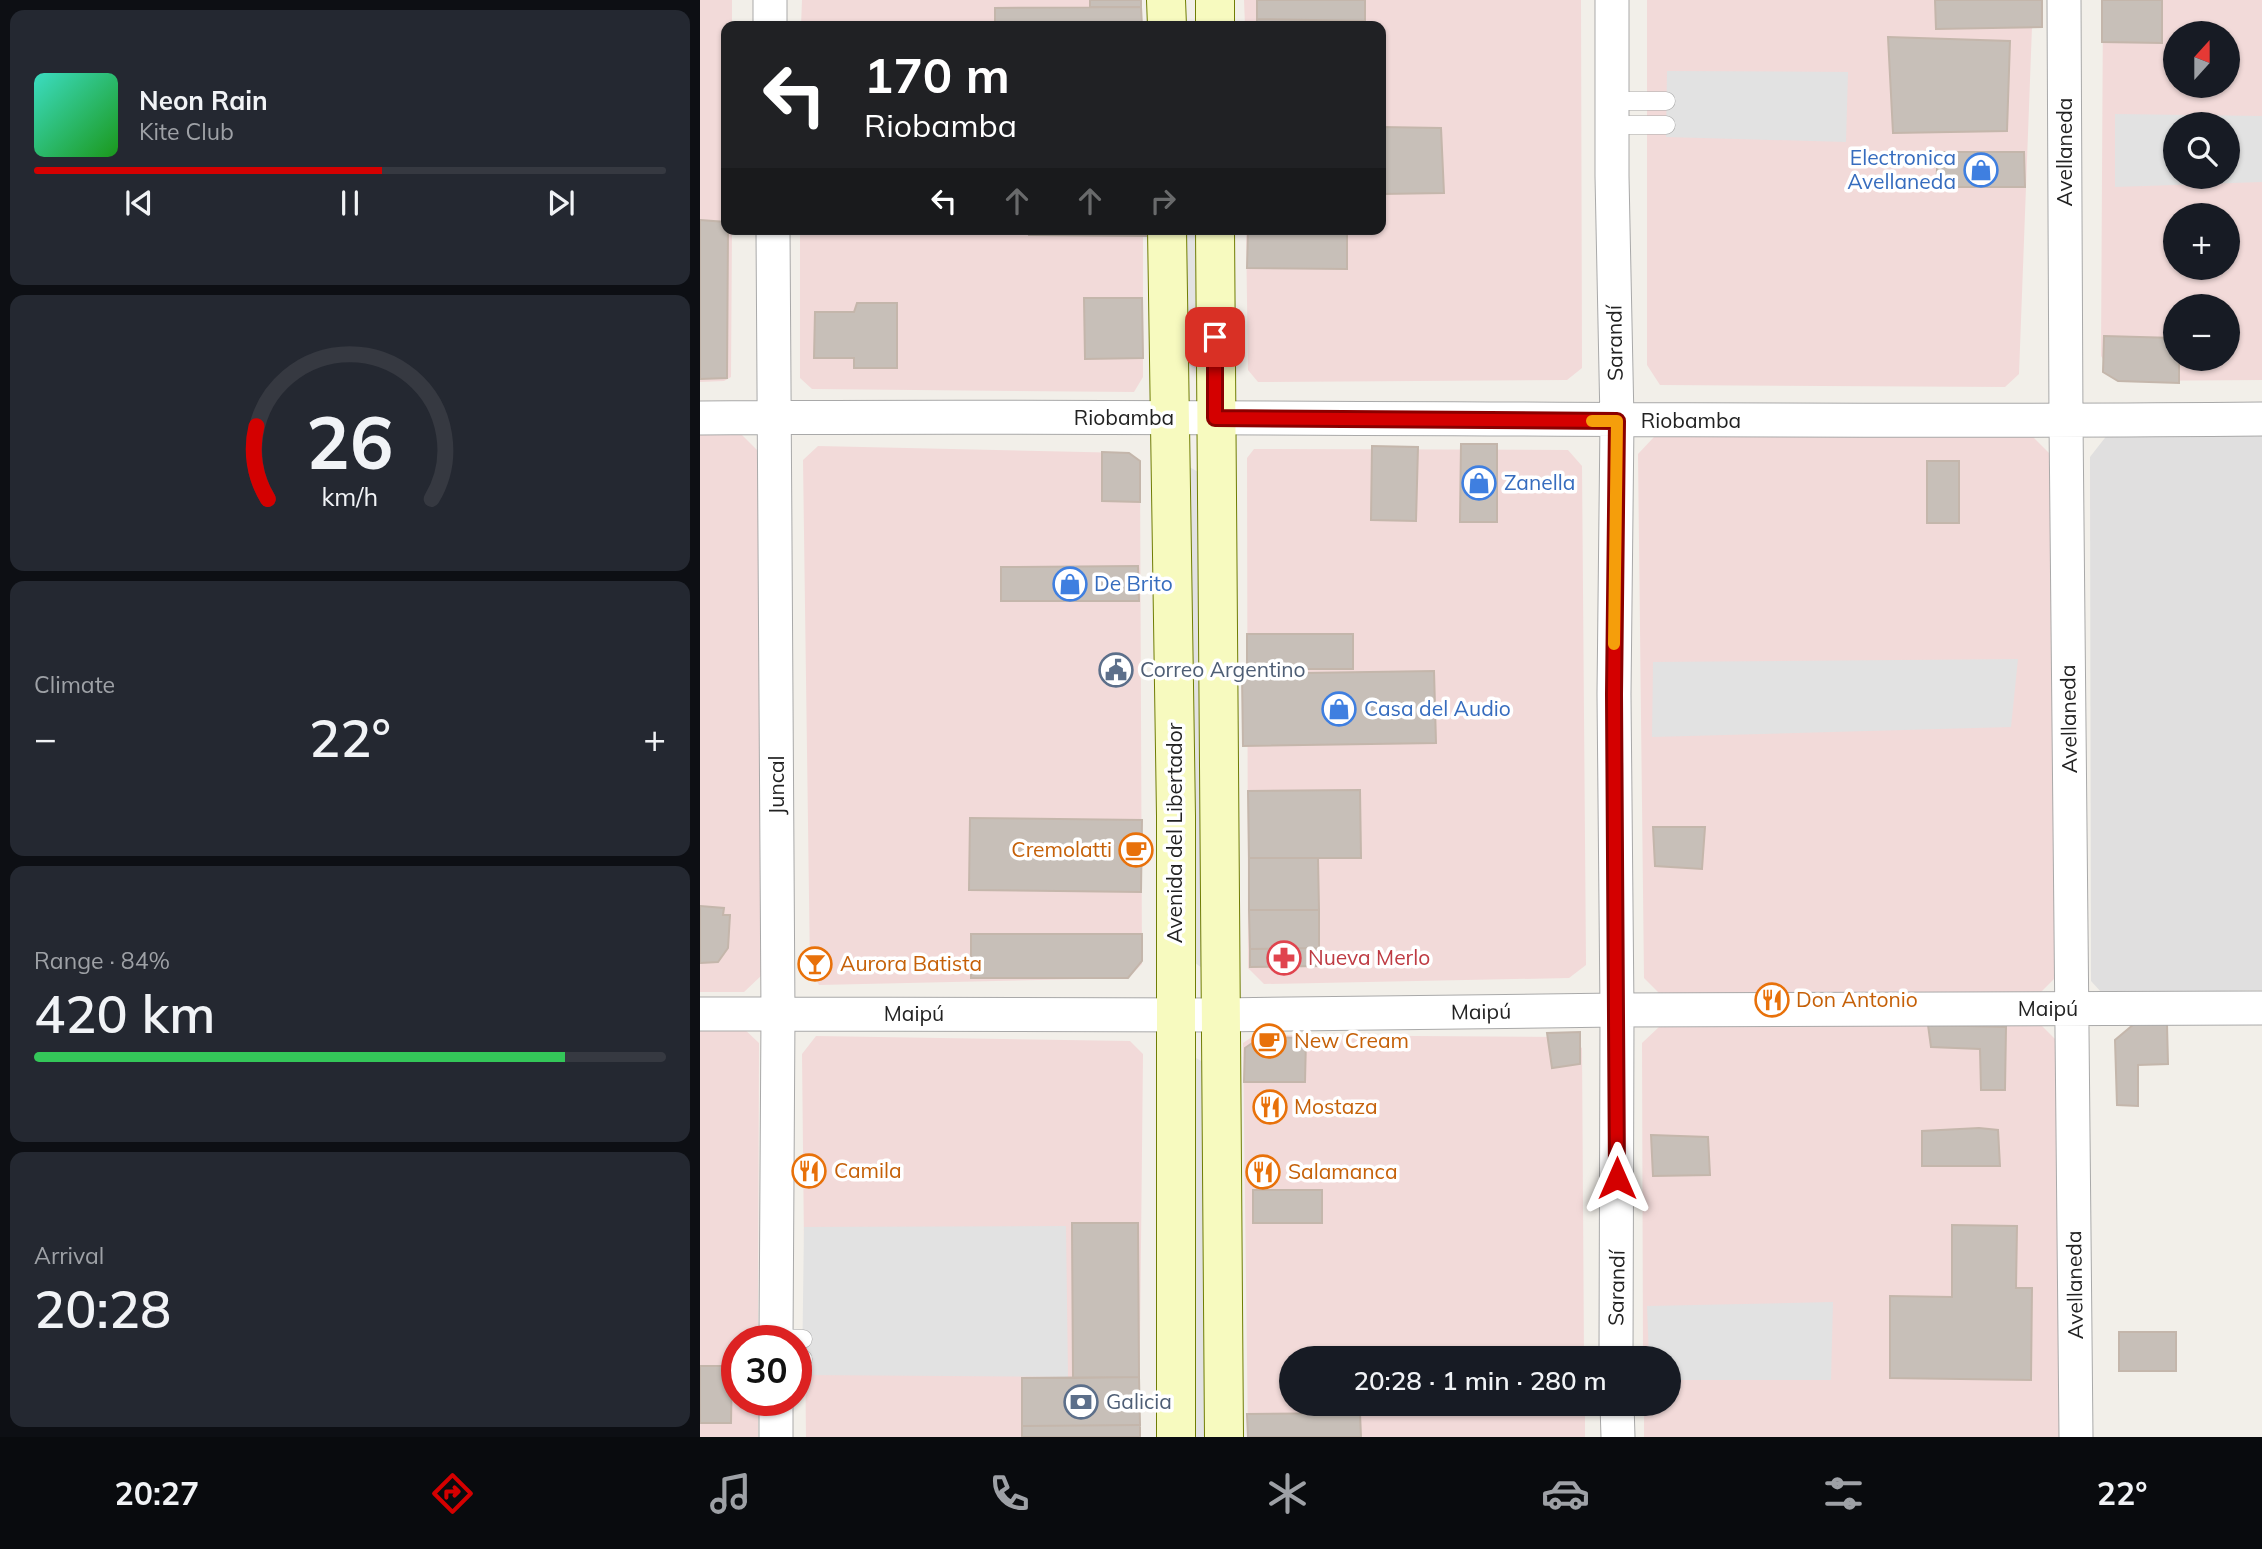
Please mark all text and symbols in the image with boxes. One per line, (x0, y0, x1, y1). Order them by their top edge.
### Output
north arrow (2163, 21, 2240, 98)
map controls (2163, 21, 2240, 371)
text: 170 m (864, 44, 1010, 105)
icon: left (749, 49, 840, 140)
text: Neon Rain (139, 84, 268, 117)
street label: Avellaneda (2051, 98, 2077, 206)
text: Riobamba (864, 105, 1017, 145)
button: search (2163, 112, 2240, 189)
text: Kite Club (139, 117, 234, 146)
place label: Electronica Avellaneda (1847, 144, 1956, 194)
shop icon: Electronica Avellaneda (1962, 151, 2000, 189)
icon: left (925, 182, 963, 220)
icon: ahead (998, 182, 1036, 220)
icon: ahead (1071, 182, 1109, 220)
icon: right (1144, 182, 1182, 220)
icon: previous (120, 184, 158, 222)
icon: pause (331, 184, 369, 222)
icon: next (542, 184, 580, 222)
button: + (2163, 203, 2240, 280)
button: − (2163, 294, 2240, 371)
street label: Sarandí (1600, 304, 1628, 381)
pin (1185, 307, 1245, 367)
icon: arrive (1196, 318, 1234, 356)
text: 26 (306, 397, 394, 488)
street label: Riobamba (1074, 404, 1174, 430)
street label: Riobamba (1641, 407, 1741, 433)
shop icon: Zanella (1460, 464, 1498, 502)
place label: Zanella (1504, 469, 1575, 495)
text: km/h (322, 481, 378, 512)
shop icon: De Brito (1051, 565, 1089, 603)
place label: De Brito (1094, 570, 1173, 596)
public building icon: Correo Argentino (1097, 651, 1135, 689)
place label: Correo Argentino (1140, 656, 1306, 682)
street label: Avellaneda (2054, 664, 2082, 774)
text: Climate (34, 670, 115, 699)
shop icon: Casa del Audio (1320, 690, 1358, 728)
place label: Casa del Audio (1364, 695, 1511, 721)
text: 22° (309, 705, 391, 770)
text: − (34, 714, 57, 762)
text: + (643, 714, 666, 762)
street label: Avenida del Libertador (1161, 722, 1187, 943)
street label: Juncal (763, 755, 789, 815)
cafe icon: Cremolatti (1117, 831, 1155, 869)
place label: Cremolatti (1011, 836, 1112, 862)
pharmacy icon: Nueva Merlo (1265, 939, 1303, 977)
place label: Nueva Merlo (1308, 944, 1430, 970)
bar icon: Aurora Batista (796, 945, 834, 983)
text: Range · 84% (34, 946, 170, 975)
place label: Aurora Batista (840, 950, 982, 976)
text: 420 km (34, 981, 215, 1046)
restaurant icon: Don Antonio (1753, 981, 1791, 1019)
place label: Don Antonio (1796, 986, 1918, 1012)
street label: Maipú (2018, 995, 2078, 1021)
street label: Maipú (1451, 997, 1511, 1025)
street label: Maipú (884, 1000, 944, 1026)
cafe icon: New Cream (1250, 1022, 1288, 1060)
place label: New Cream (1294, 1027, 1409, 1053)
restaurant icon: Mostaza (1251, 1088, 1289, 1126)
place label: Mostaza (1294, 1093, 1378, 1119)
position arrow (1580, 1141, 1654, 1215)
restaurant icon: Camila (790, 1152, 828, 1190)
restaurant icon: Salamanca (1244, 1153, 1282, 1191)
place label: Camila (834, 1157, 902, 1183)
place label: Salamanca (1288, 1158, 1398, 1184)
street label: Avellaneda (2060, 1230, 2088, 1340)
text: Arrival (34, 1241, 104, 1270)
street label: Sarandí (1602, 1249, 1630, 1326)
text: 20:28 (34, 1276, 171, 1341)
speed limit sign: 30 (721, 1325, 812, 1416)
text: 20:28 · 1 min · 280 m (1353, 1364, 1607, 1397)
bank icon: Galicia (1062, 1383, 1100, 1421)
place label: Galicia (1106, 1388, 1172, 1414)
icon: directions (428, 1469, 477, 1518)
icon: music (706, 1469, 755, 1518)
icon: phone (985, 1469, 1034, 1518)
icon: climate (1263, 1469, 1312, 1518)
icon: car (1541, 1469, 1590, 1518)
icon: filters (1819, 1469, 1868, 1518)
text: 20:27 (115, 1473, 199, 1513)
text: 22° (2097, 1473, 2147, 1513)

